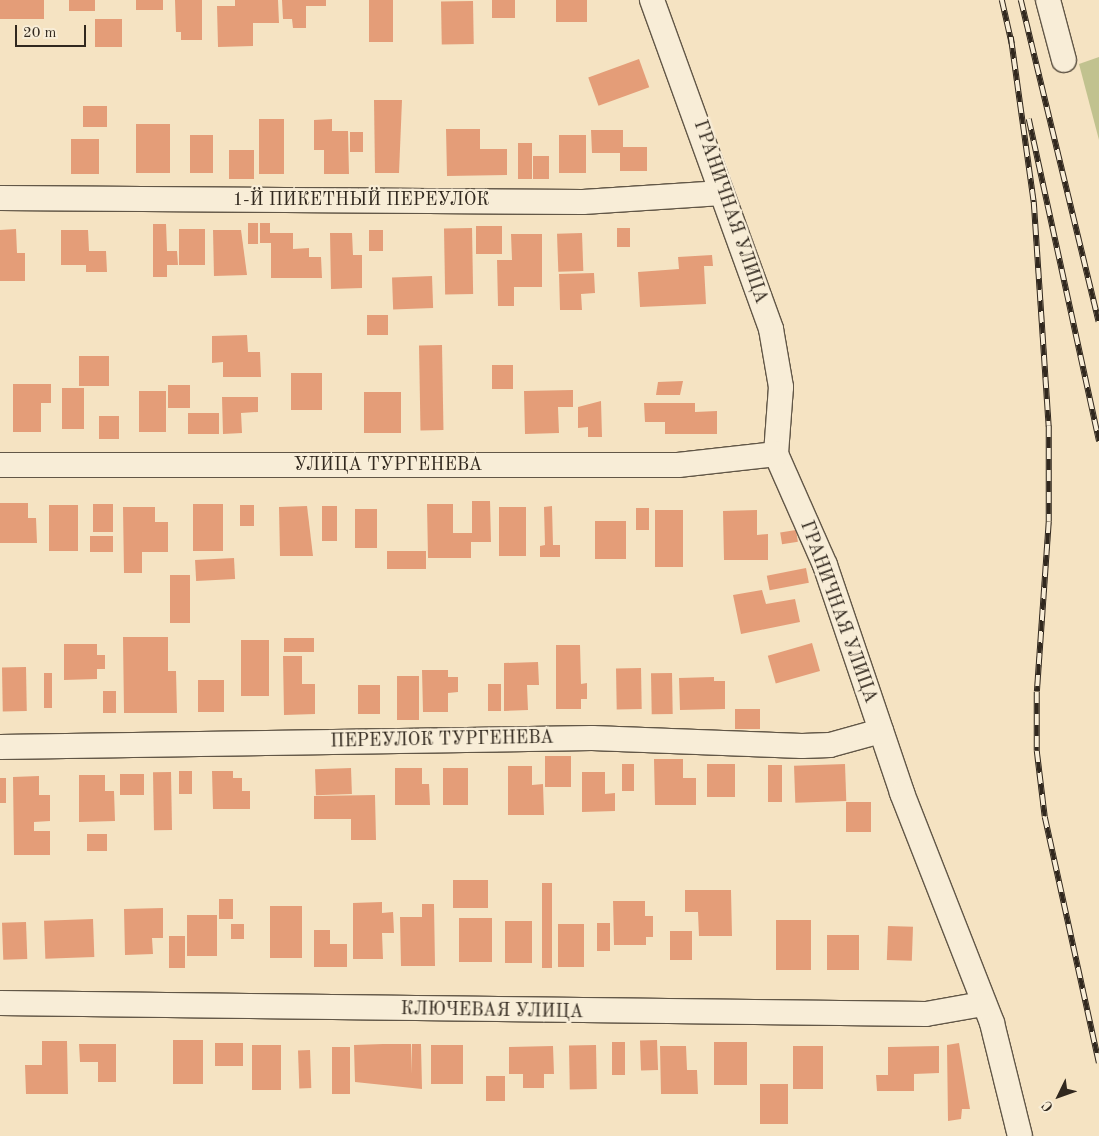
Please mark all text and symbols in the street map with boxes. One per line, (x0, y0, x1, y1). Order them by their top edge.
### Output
scale bar (18, 15, 89, 47)
text: 20 m (23, 26, 57, 41)
street label: ГРАНИЧНАЯ УЛИЦА (688, 118, 772, 306)
street label: 1-Й ПИКЕТНЫЙ ПЕРЕУЛОК (233, 189, 489, 211)
street label: УЛИЦА ТУРГЕНЕВА (294, 454, 482, 476)
street label: ГРАНИЧНАЯ УЛИЦА (795, 518, 881, 706)
street label: ПЕРЕУЛОК ТУРГЕНЕВА (330, 727, 554, 753)
street label: КЛЮЧЕВАЯ УЛИЦА (400, 999, 584, 1023)
north arrow (1034, 1071, 1084, 1121)
text: С (1040, 1098, 1056, 1114)

